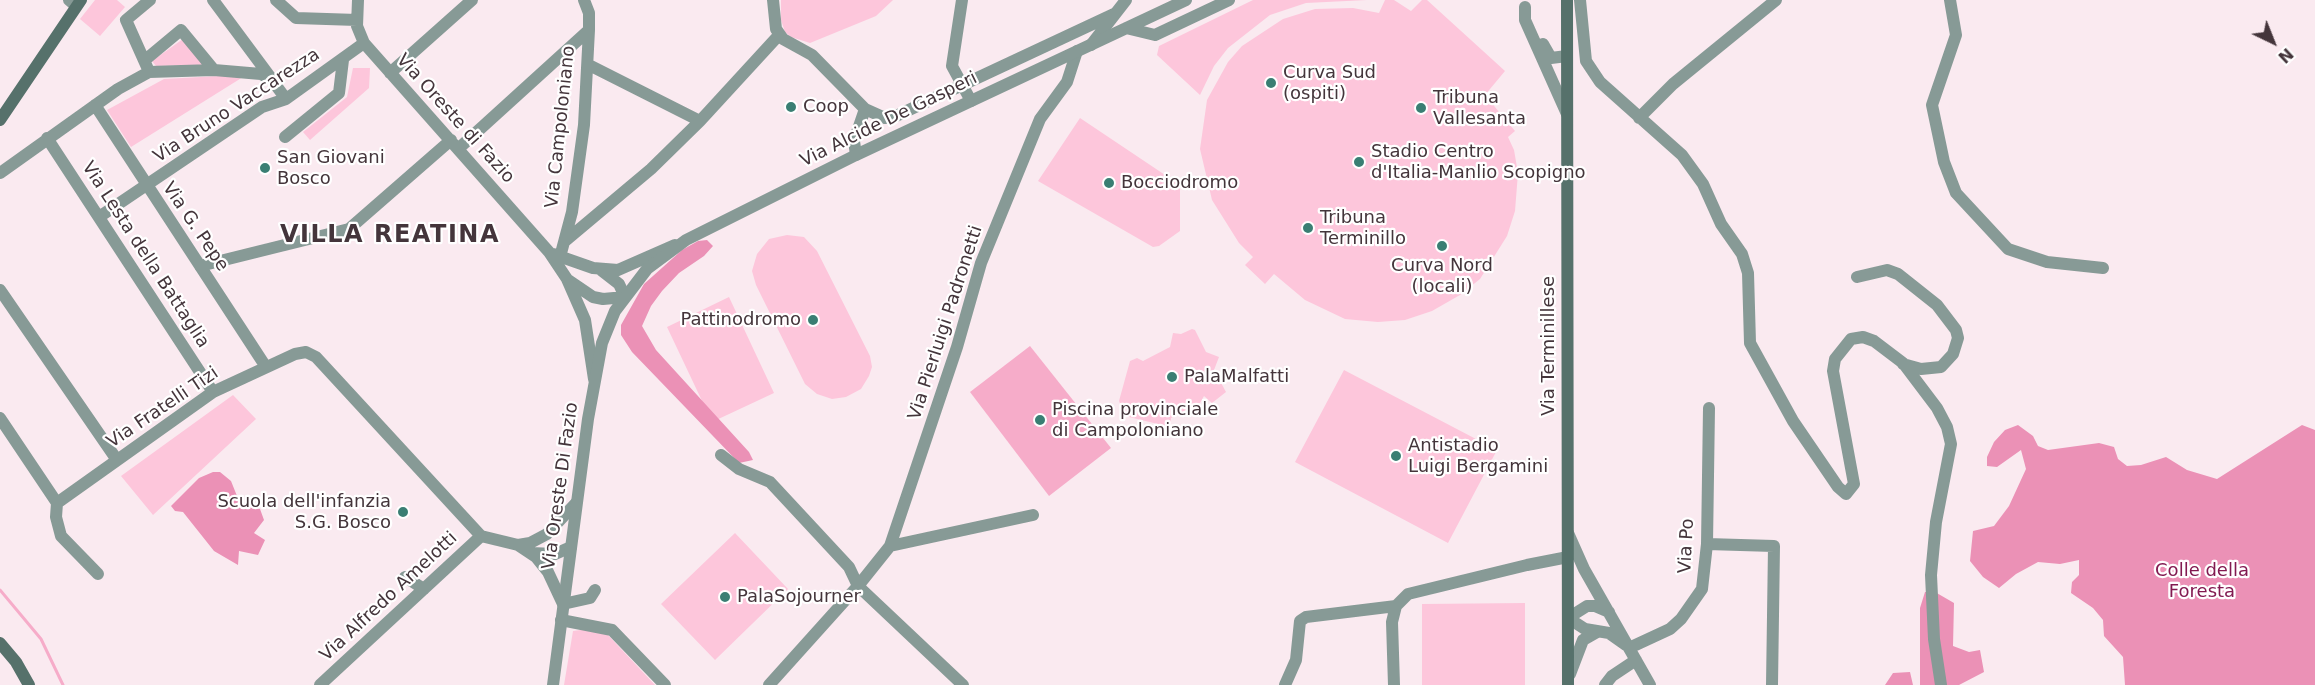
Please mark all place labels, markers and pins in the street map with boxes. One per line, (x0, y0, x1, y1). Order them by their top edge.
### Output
place label: Curva Sud (ospiti) (1283, 62, 1376, 104)
marker: Curva Sud (ospiti) (1264, 76, 1278, 90)
place label: Tribuna Vallesanta (1433, 87, 1526, 130)
place label: Coop (803, 96, 849, 118)
marker: Coop (784, 100, 798, 114)
marker: Tribuna Vallesanta (1414, 101, 1428, 115)
place label: Stadio Centro d'Italia-Manlio Scopigno (1371, 141, 1586, 184)
place label: San Giovani Bosco (277, 147, 385, 190)
marker: Stadio Centro d'Italia-Manlio Scopigno (1352, 155, 1366, 169)
marker: San Giovani Bosco (258, 161, 272, 175)
place label: Bocciodromo (1121, 172, 1238, 194)
marker: Bocciodromo (1102, 176, 1116, 190)
place label: Tribuna Terminillo (1320, 207, 1406, 250)
marker: Tribuna Terminillo (1301, 221, 1315, 235)
marker: Curva Nord (locali) (1435, 239, 1449, 253)
place label: Curva Nord (locali) (1391, 255, 1493, 298)
place label: Pattinodromo (680, 309, 801, 331)
marker: Pattinodromo (806, 313, 820, 327)
place label: PalaMalfatti (1184, 366, 1289, 388)
marker: PalaMalfatti (1165, 370, 1179, 384)
place label: Piscina provinciale di Campoloniano (1052, 399, 1218, 442)
marker: Piscina provinciale di Campoloniano (1033, 413, 1047, 427)
place label: Antistadio Luigi Bergamini (1408, 435, 1548, 478)
marker: Antistadio Luigi Bergamini (1389, 449, 1403, 463)
place label: Scuola dell'infanzia S.G. Bosco (217, 491, 391, 534)
marker: Scuola dell'infanzia S.G. Bosco (396, 505, 410, 519)
place label: PalaSojourner (737, 586, 861, 608)
marker: PalaSojourner (718, 590, 732, 604)

